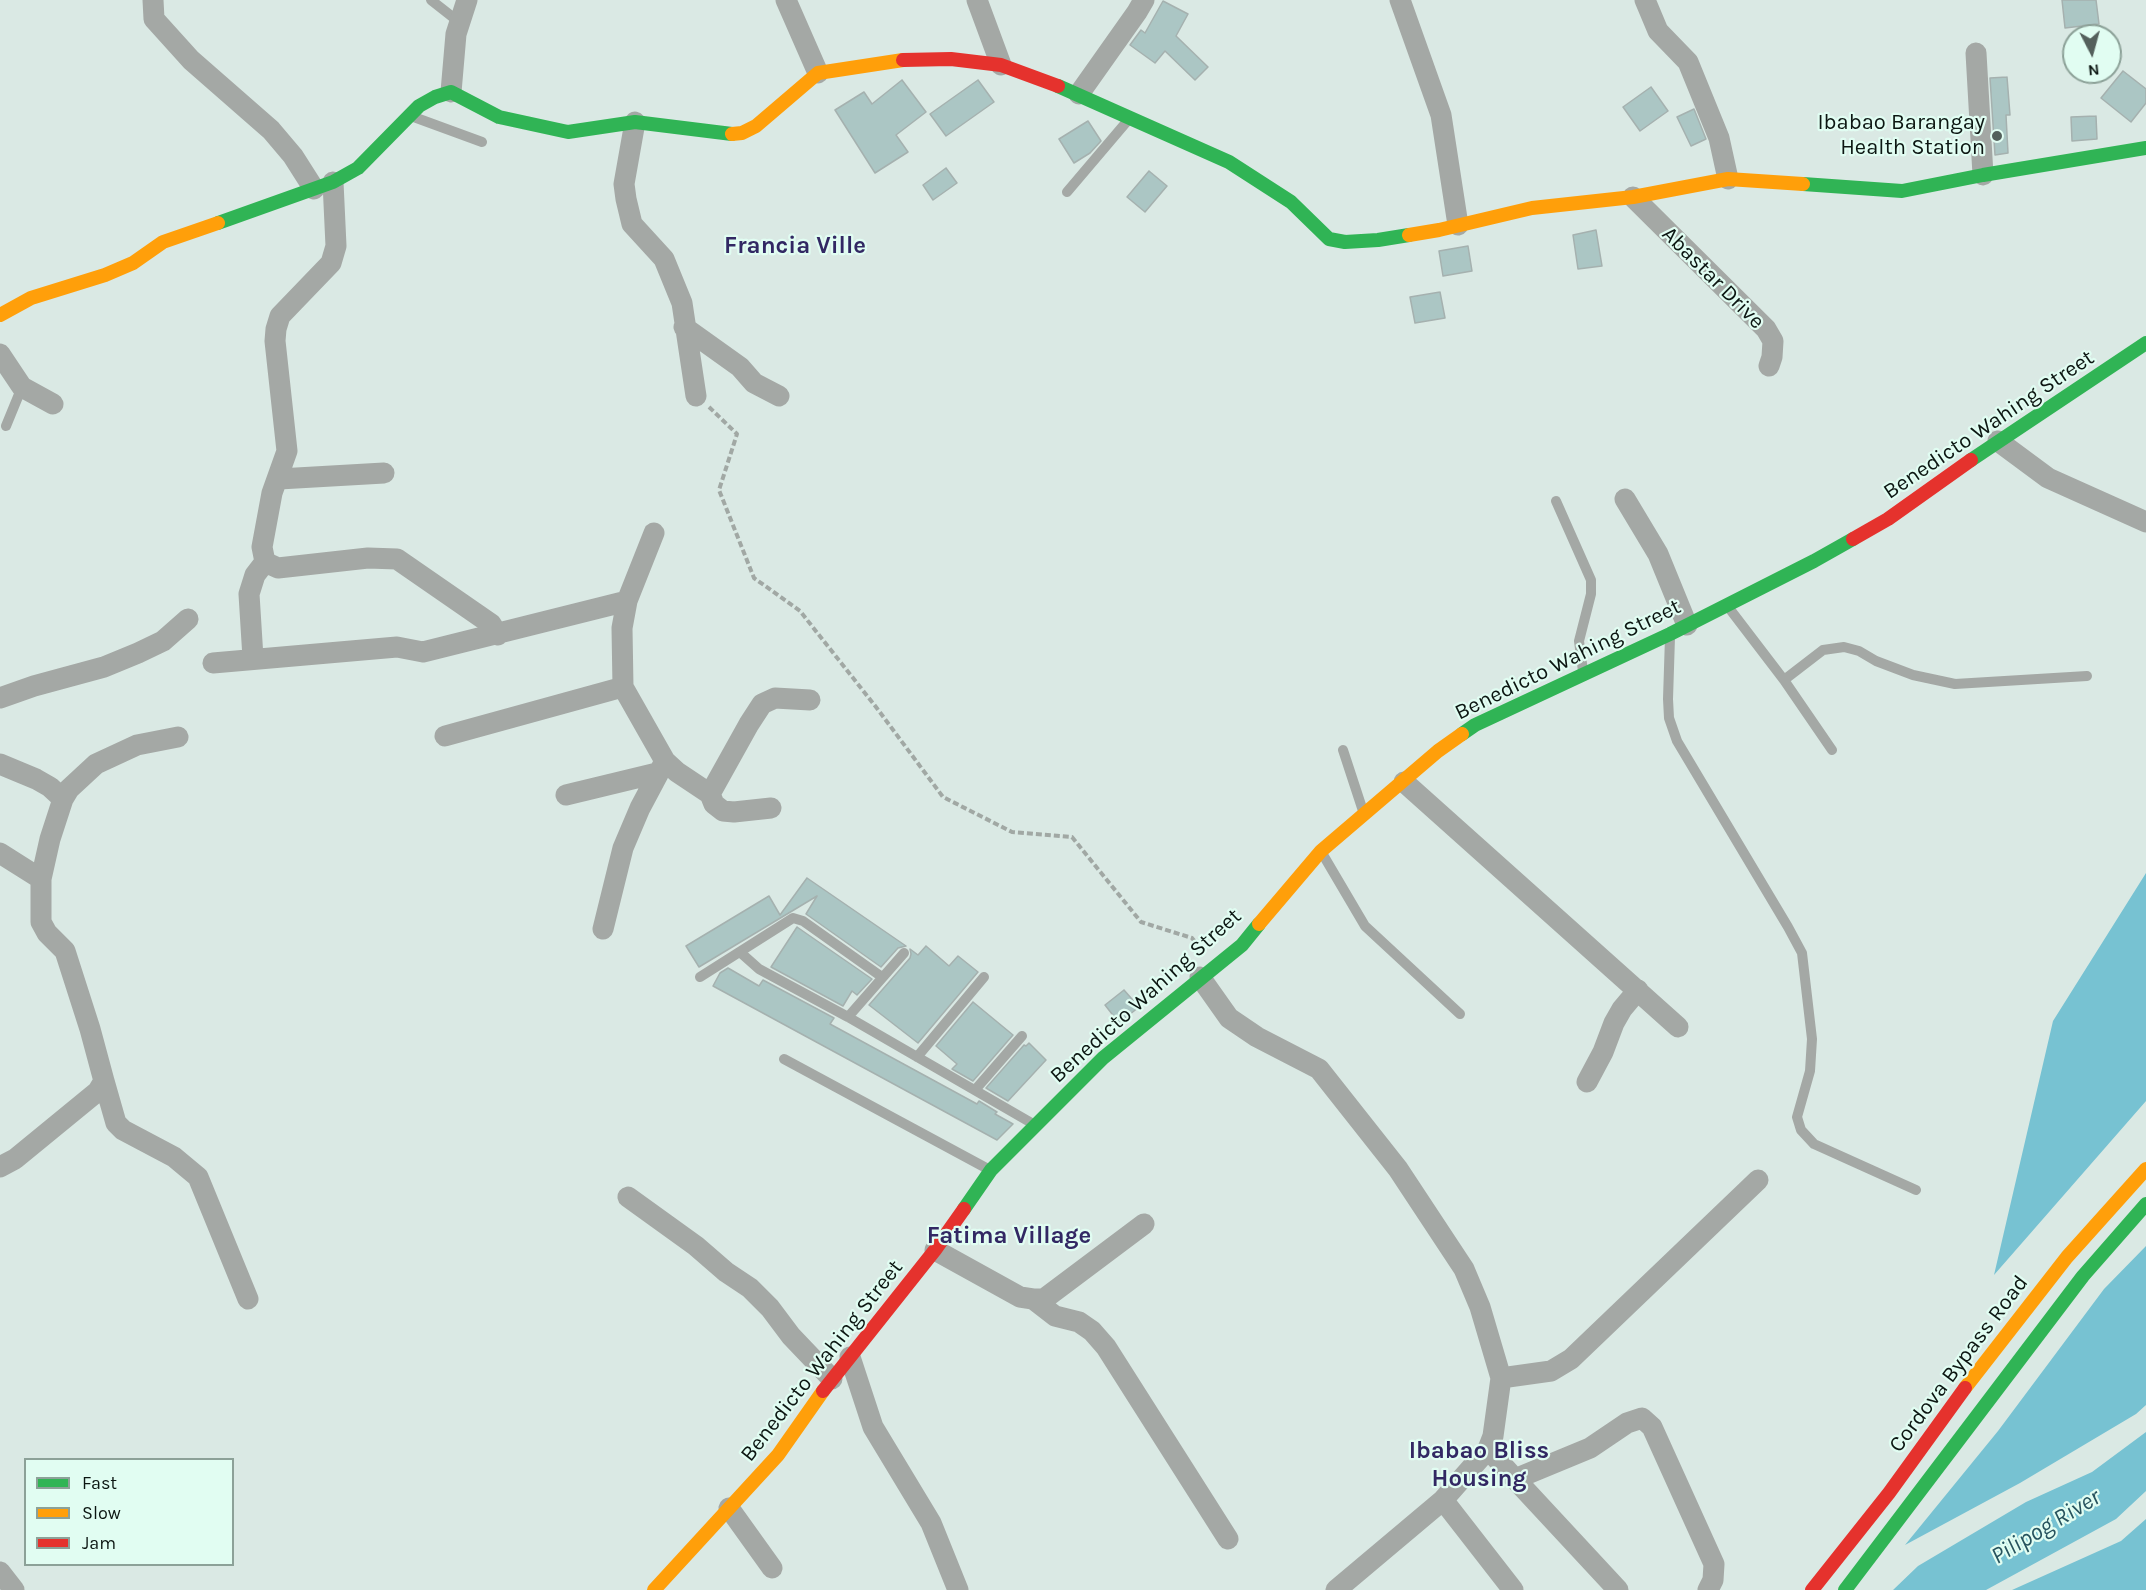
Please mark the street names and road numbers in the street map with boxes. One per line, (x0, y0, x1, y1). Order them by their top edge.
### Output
street label: Abastar Drive (1656, 221, 1770, 335)
street label: Benedicto Wahing Street (1879, 345, 2099, 505)
street label: Benedicto Wahing Street (1451, 594, 1685, 726)
street label: Benedicto Wahing Street (1045, 903, 1247, 1089)
street label: Benedicto Wahing Street (735, 1255, 909, 1467)
street label: Cordova Bypass Road (1884, 1270, 2034, 1458)

